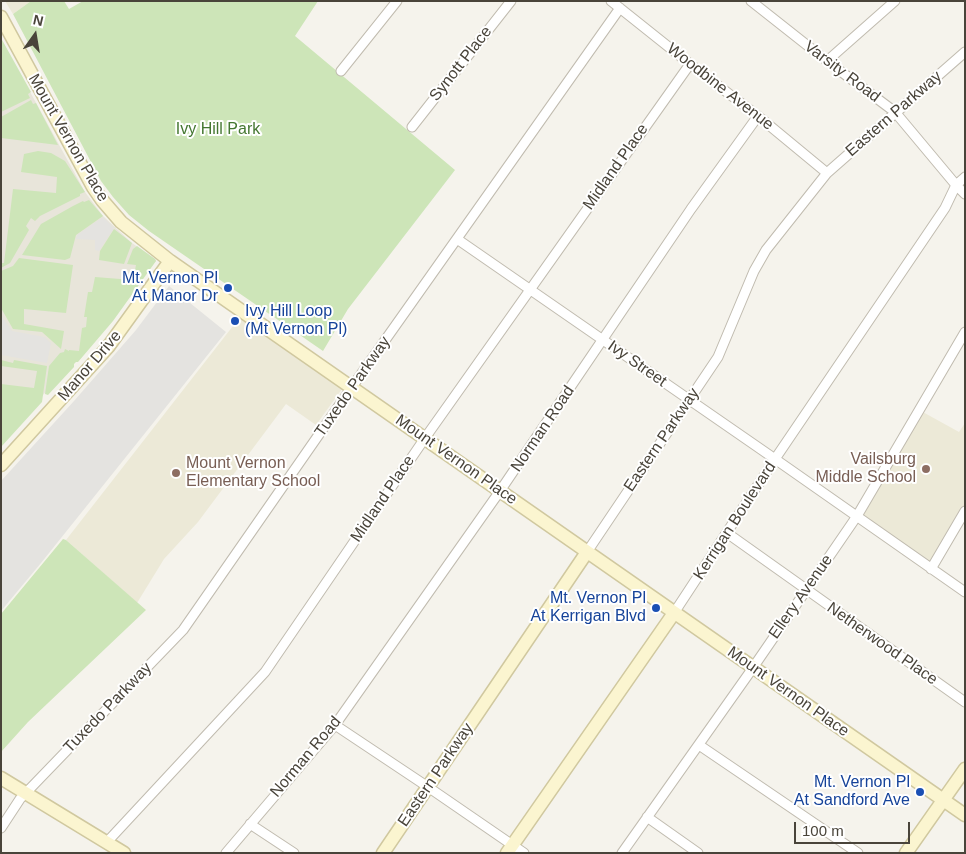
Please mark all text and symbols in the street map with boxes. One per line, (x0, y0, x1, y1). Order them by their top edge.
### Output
north arrow (10, 10, 60, 60)
text: N (32, 11, 45, 29)
street label: Synott Place (426, 23, 496, 105)
street label: Varsity Road (800, 37, 884, 107)
street label: Woodbine Avenue (663, 39, 777, 135)
street label: Eastern Parkway (842, 67, 946, 161)
street label: Mount Vernon Place (24, 71, 112, 205)
park label: Ivy Hill Park (176, 120, 260, 140)
street label: Midland Place (579, 120, 653, 214)
place label: Mt. Vernon Pl At Manor Dr (122, 269, 218, 307)
marker: Mt. Vernon Pl At Manor Dr (222, 282, 234, 294)
place label: Ivy Hill Loop (Mt Vernon Pl) (245, 302, 347, 340)
marker: Ivy Hill Loop (Mt Vernon Pl) (229, 315, 241, 327)
street label: Manor Drive (54, 327, 126, 405)
street label: Tuxedo Parkway (311, 333, 395, 441)
street label: Ivy Street (604, 337, 670, 391)
street label: Norman Road (507, 382, 579, 476)
street label: Eastern Parkway (620, 385, 704, 495)
street label: Mount Vernon Place (391, 411, 521, 509)
place label: Vailsburg Middle School (816, 450, 916, 488)
street label: Midland Place (347, 452, 419, 546)
place label: Mount Vernon Elementary School (186, 454, 320, 492)
street label: Kerrigan Boulevard (690, 458, 780, 584)
marker: Vailsburg Middle School (920, 463, 932, 475)
marker: Mount Vernon Elementary School (170, 467, 182, 479)
street label: Ellery Avenue (765, 551, 837, 643)
place label: Mt. Vernon Pl At Kerrigan Blvd (530, 589, 646, 627)
street label: Netherwood Place (823, 599, 941, 689)
marker: Mt. Vernon Pl At Kerrigan Blvd (650, 602, 662, 614)
street label: Mount Vernon Place (723, 643, 853, 741)
street label: Tuxedo Parkway (60, 659, 156, 757)
street label: Norman Road (267, 713, 345, 801)
street label: Eastern Parkway (394, 720, 478, 830)
place label: Mt. Vernon Pl At Sandford Ave (794, 773, 910, 811)
marker: Mt. Vernon Pl At Sandford Ave (914, 786, 926, 798)
scale bar (796, 812, 912, 844)
text: 100 m (802, 822, 844, 839)

